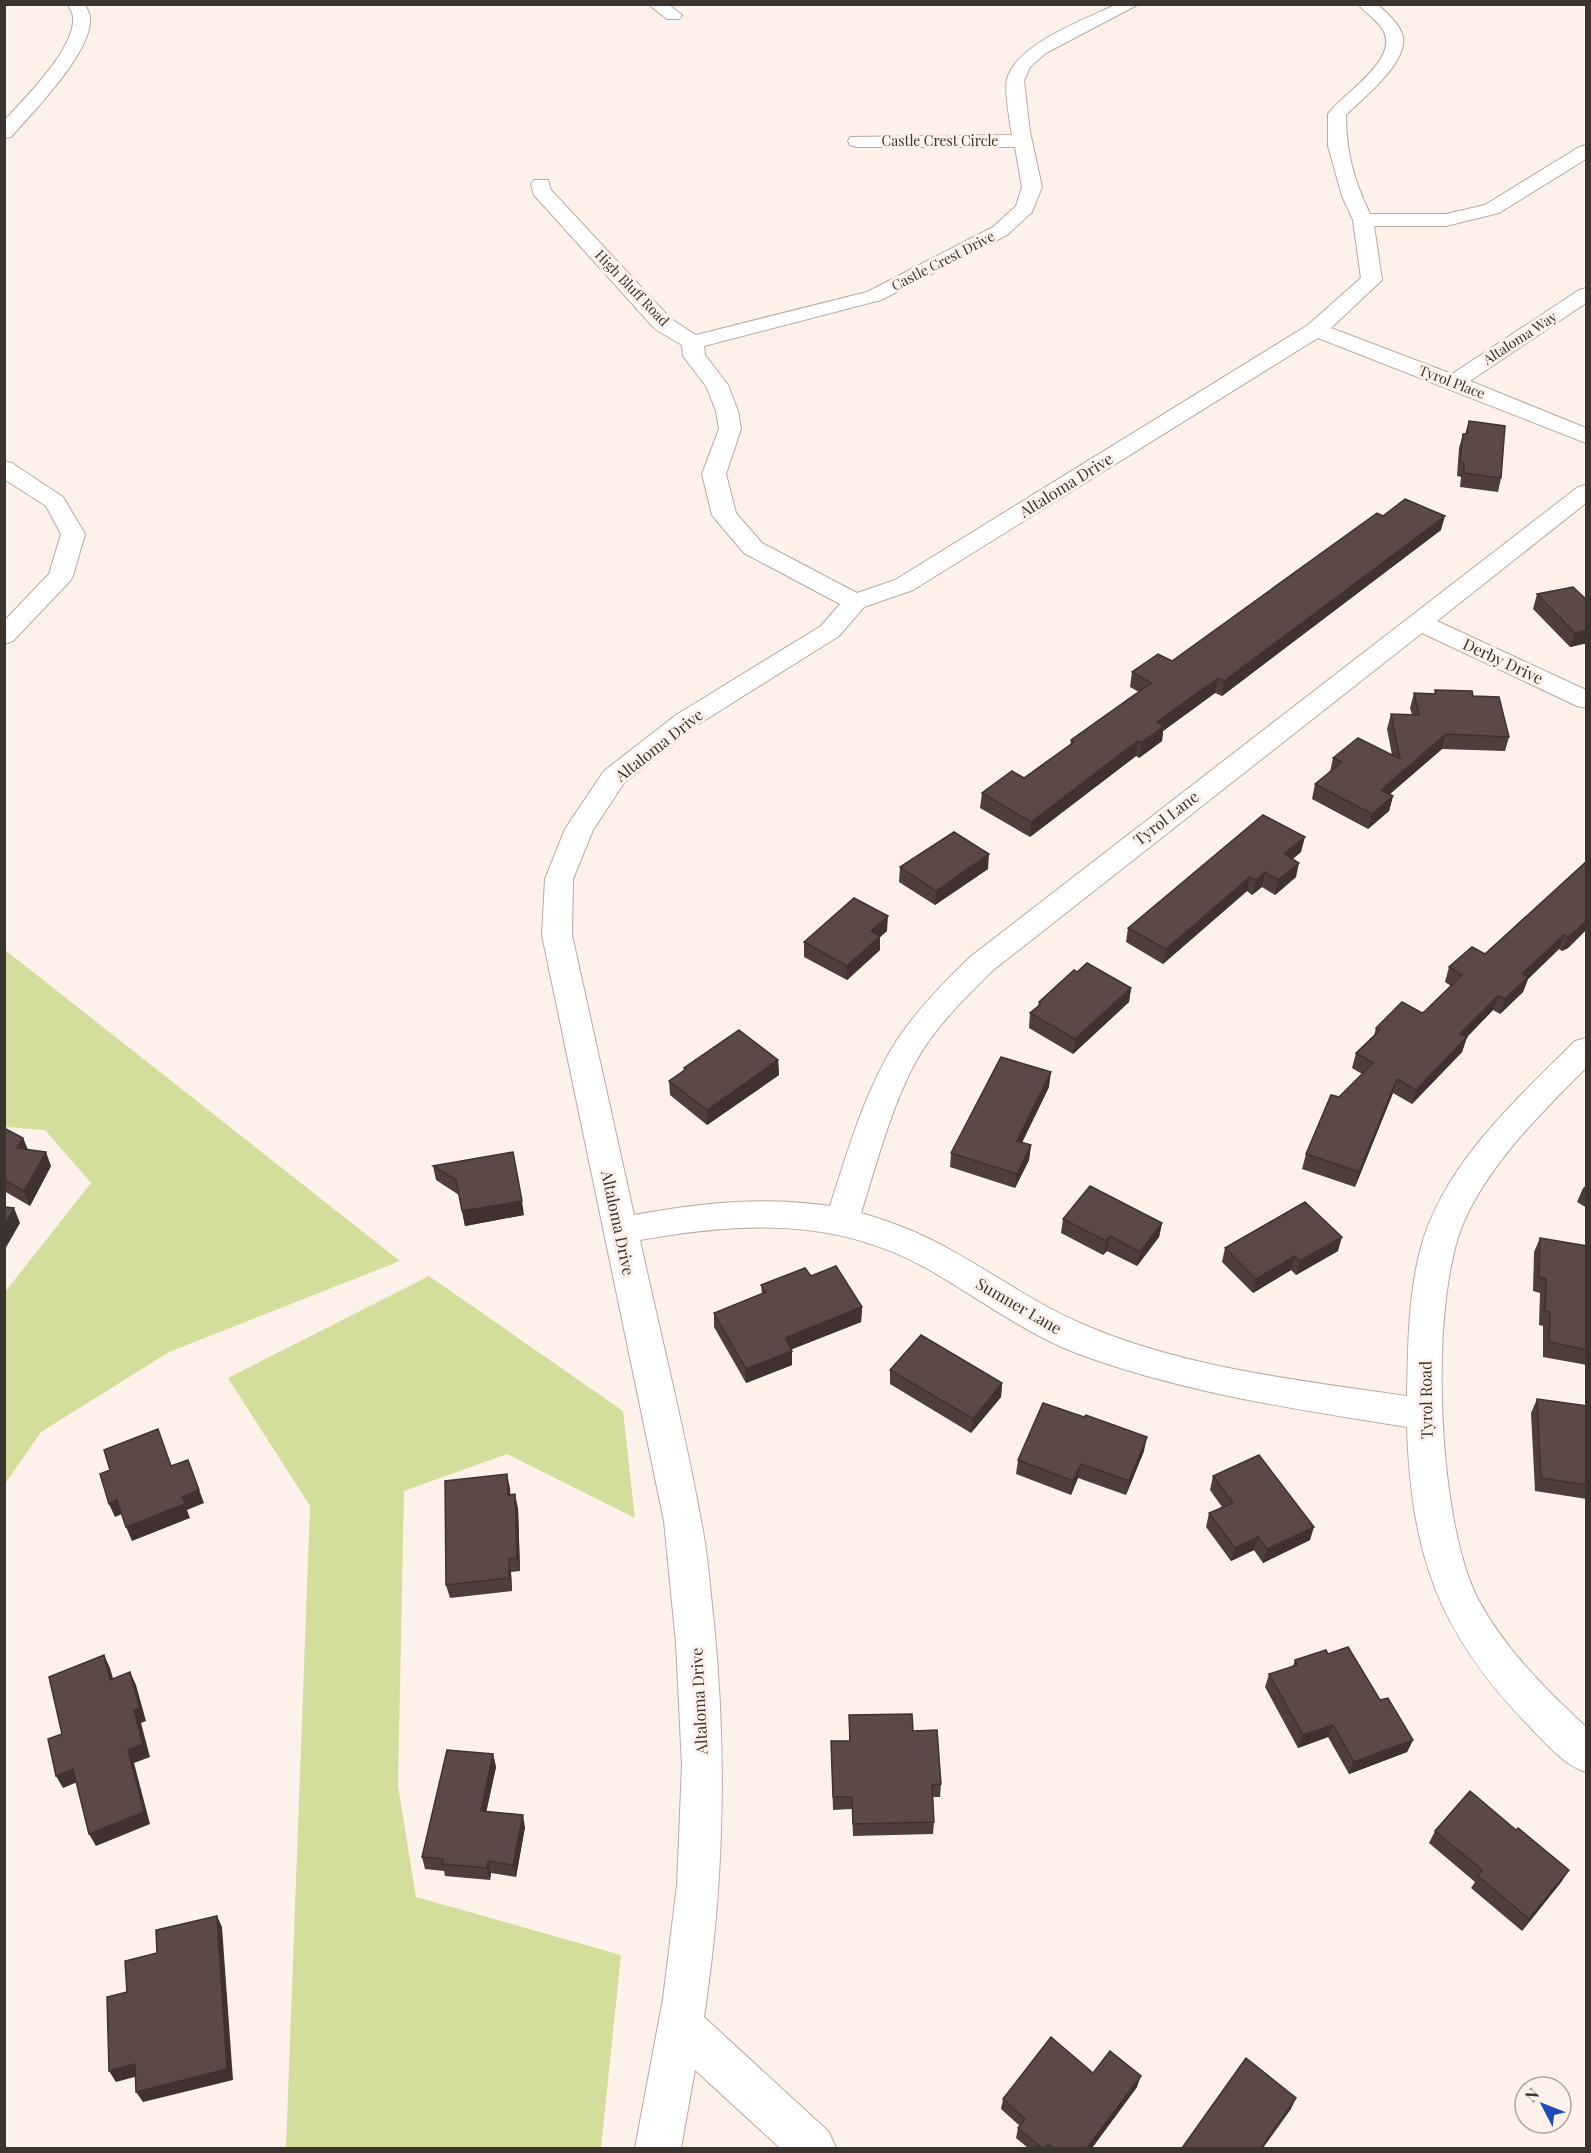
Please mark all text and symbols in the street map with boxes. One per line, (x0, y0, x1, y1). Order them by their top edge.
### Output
street label: Castle Crest Circle (882, 131, 998, 150)
street label: Castle Crest Drive (888, 226, 998, 295)
street label: High Bluff Road (591, 245, 674, 330)
street label: Altaloma Way (1478, 307, 1560, 369)
street label: Tyrol Place (1416, 360, 1488, 403)
street label: Altaloma Drive (1014, 447, 1116, 522)
street label: Derby Drive (1460, 633, 1547, 688)
street label: Altaloma Drive (609, 704, 707, 786)
street label: Tyrol Lane (1129, 786, 1202, 850)
street label: Altaloma Drive (597, 1168, 640, 1277)
street label: Sumner Lane (973, 1273, 1066, 1339)
street label: Tyrol Road (1414, 1361, 1437, 1439)
street label: Altaloma Drive (685, 1647, 712, 1756)
north arrow (1513, 2075, 1573, 2135)
text: N (1520, 2083, 1543, 2106)

